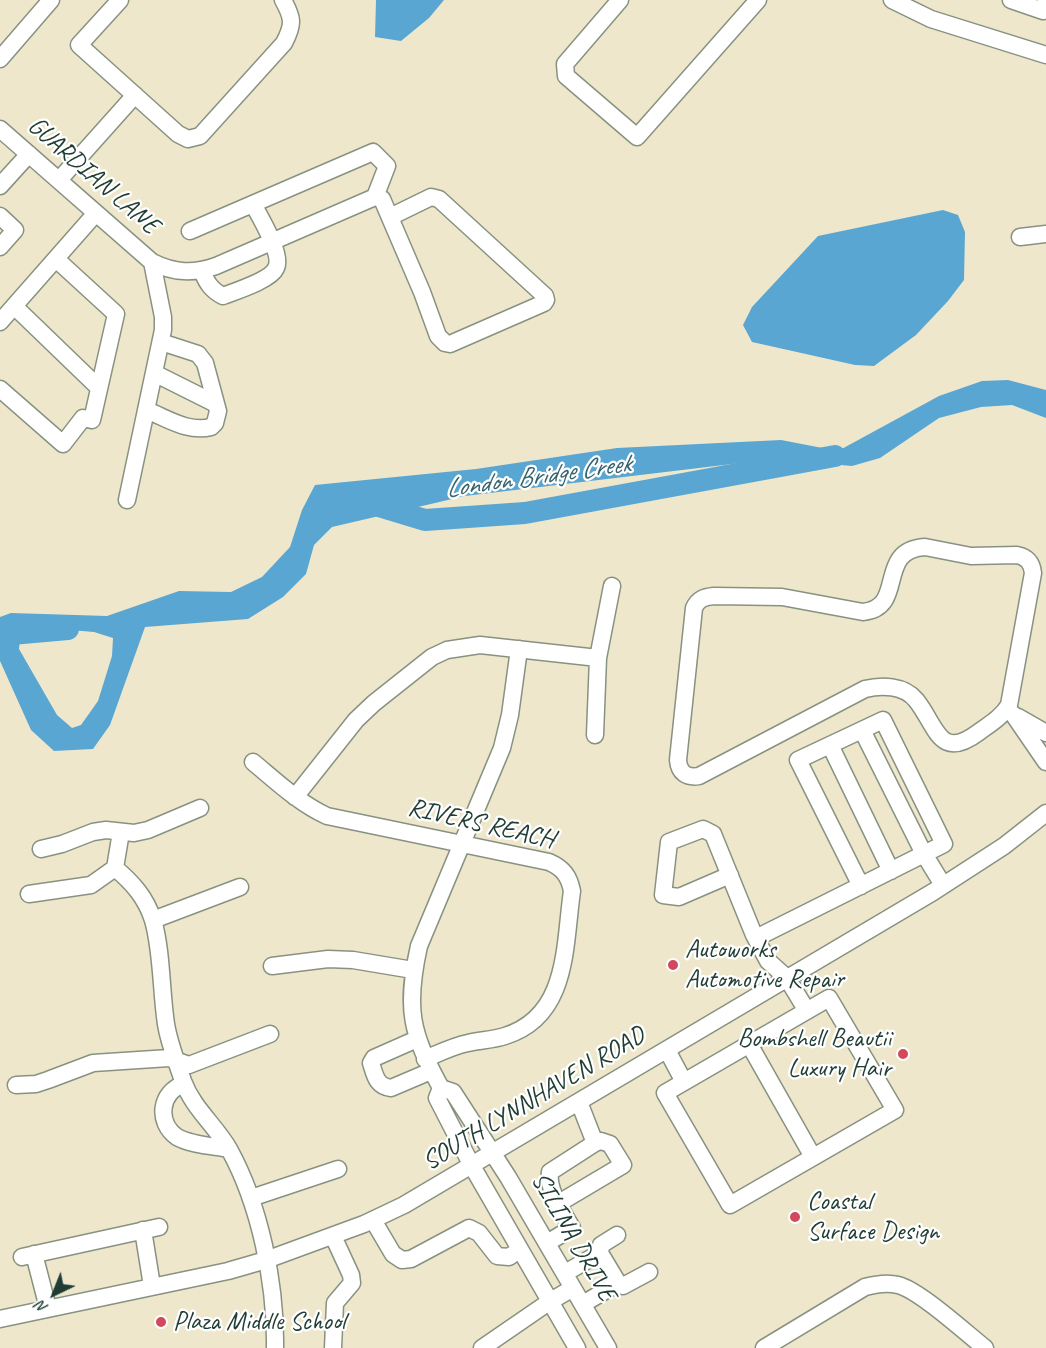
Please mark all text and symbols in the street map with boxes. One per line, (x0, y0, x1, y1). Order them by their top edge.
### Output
street label: GUARDIAN LANE (21, 111, 165, 241)
water label: London Bridge Creek (443, 448, 633, 506)
street label: RIVERS REACH (405, 792, 557, 856)
place label: Autoworks Automotive Repair (685, 934, 844, 996)
marker: Autoworks Automotive Repair (666, 958, 680, 972)
street label: SOUTH LYNNHAVEN ROAD (417, 1020, 651, 1178)
place label: Bombshell Beautii Luxury Hair (737, 1023, 891, 1084)
marker: Bombshell Beautii Luxury Hair (896, 1047, 910, 1061)
street label: SILINA DRIVE (524, 1167, 622, 1307)
place label: Coastal Surface Design (807, 1186, 939, 1248)
marker: Coastal Surface Design (788, 1210, 802, 1224)
north arrow (24, 1264, 84, 1324)
text: N (31, 1296, 52, 1318)
place label: Plaza Middle School (173, 1306, 345, 1338)
marker: Plaza Middle School (154, 1315, 168, 1329)

